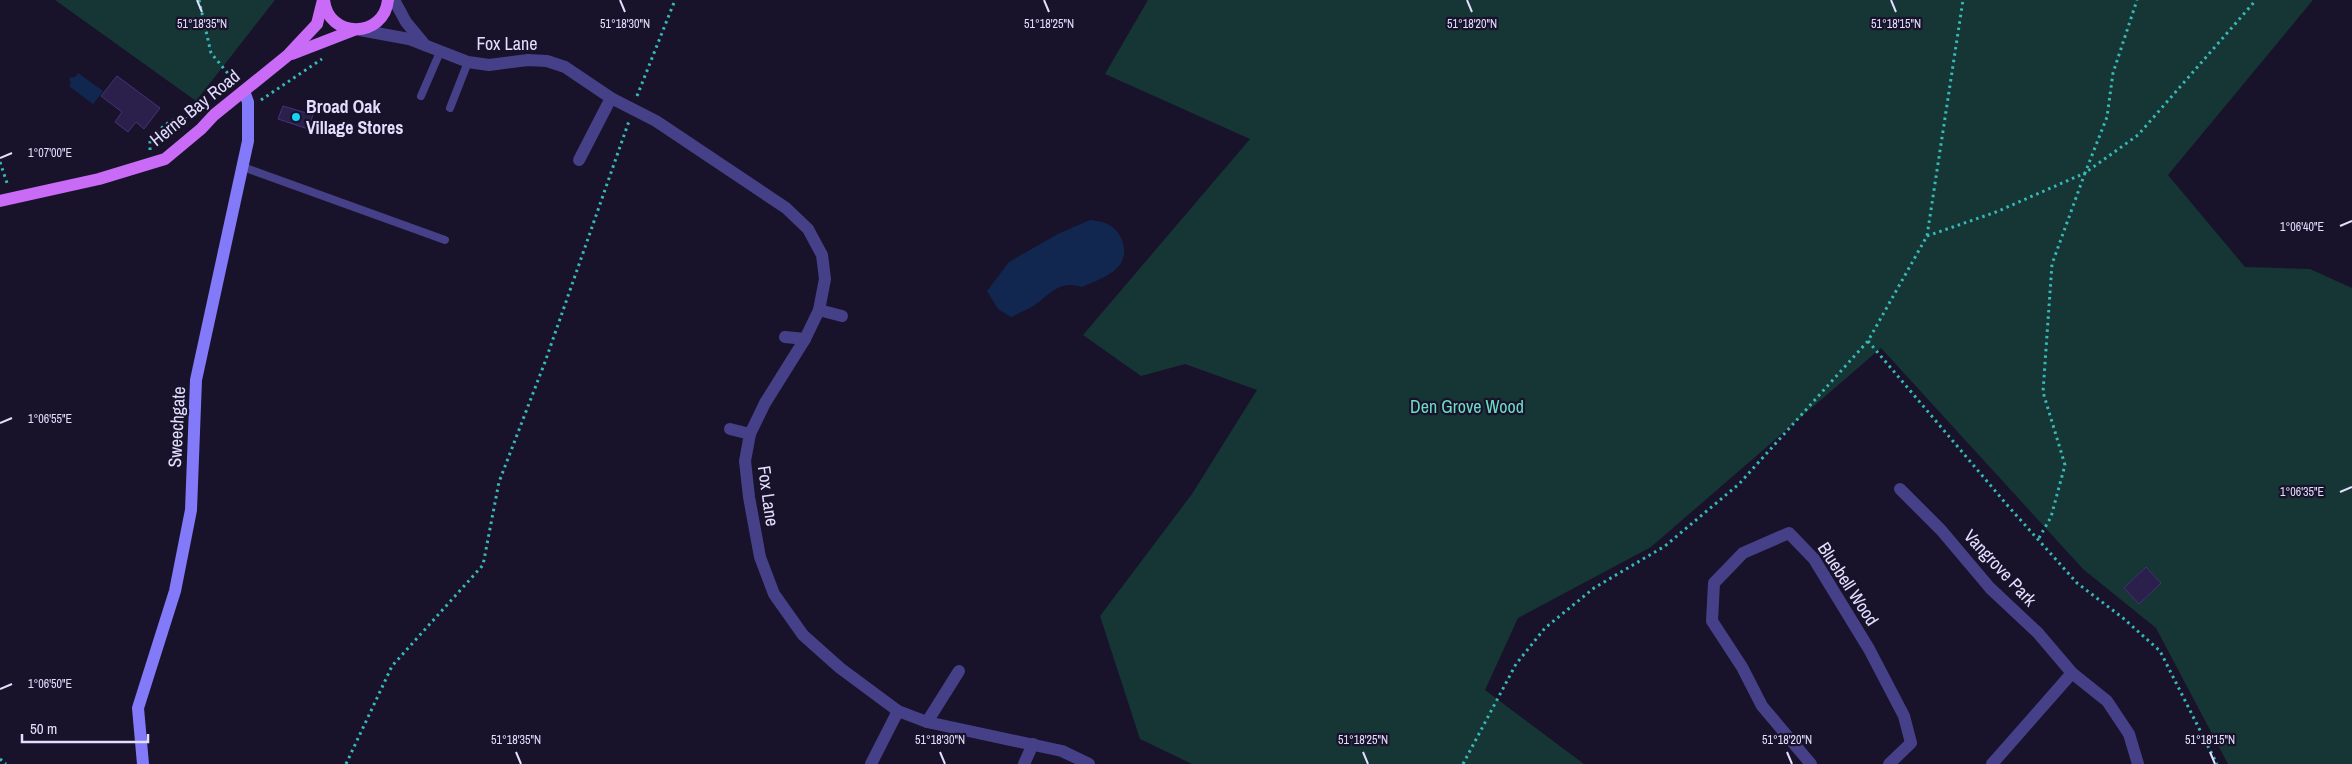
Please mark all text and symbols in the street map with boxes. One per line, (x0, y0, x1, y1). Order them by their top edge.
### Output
text: 51°18'35"N (177, 16, 227, 32)
text: 51°18'30"N (600, 16, 650, 32)
text: 51°18'25"N (1024, 16, 1074, 32)
text: 51°18'20"N (1447, 16, 1497, 32)
text: 51°18'15"N (1871, 16, 1921, 32)
street label: Fox Lane (477, 31, 537, 56)
street label: Herne Bay Road (144, 64, 245, 152)
place label: Broad Oak Village Stores (306, 94, 403, 140)
marker: Broad Oak Village Stores (290, 111, 302, 123)
text: 1°07'00"E (28, 145, 72, 161)
text: 1°06'40"E (2280, 219, 2324, 235)
street label: Sweechgate (162, 386, 191, 468)
park label: Den Grove Wood (1410, 394, 1524, 419)
text: 1°06'55"E (28, 411, 72, 427)
street label: Fox Lane (752, 464, 785, 528)
text: 1°06'35"E (2280, 484, 2324, 500)
street label: Vangrove Park (1958, 524, 2043, 612)
street label: Bluebell Wood (1812, 537, 1885, 630)
text: 1°06'50"E (28, 676, 72, 692)
scale bar (22, 712, 149, 744)
text: 50 m (30, 718, 57, 739)
text: 51°18'35"N (491, 732, 541, 748)
text: 51°18'30"N (915, 732, 965, 748)
text: 51°18'25"N (1338, 732, 1388, 748)
text: 51°18'20"N (1762, 732, 1812, 748)
text: 51°18'15"N (2185, 732, 2235, 748)

